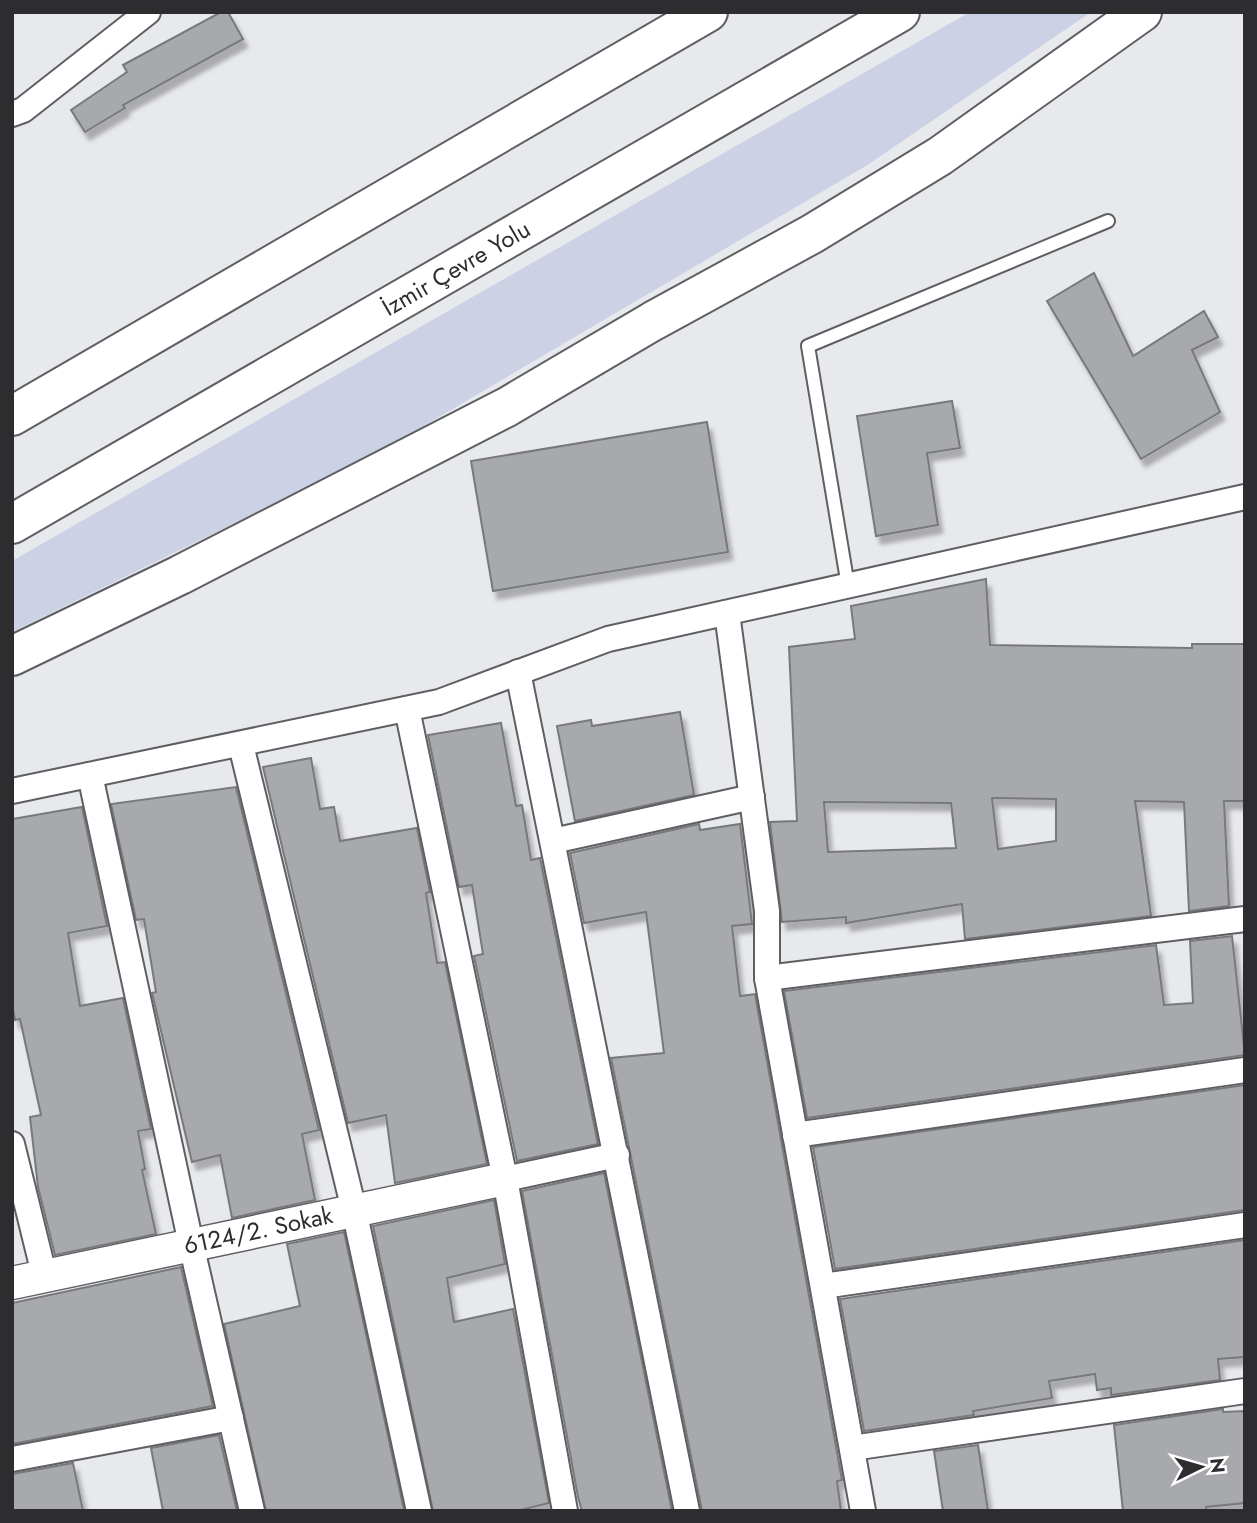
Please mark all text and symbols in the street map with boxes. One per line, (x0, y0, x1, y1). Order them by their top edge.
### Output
street label: İzmir Çevre Yolu (375, 211, 537, 325)
street label: 6124/2. Sokak (180, 1197, 336, 1263)
north arrow (1166, 1432, 1236, 1502)
text: N (1203, 1457, 1232, 1474)

